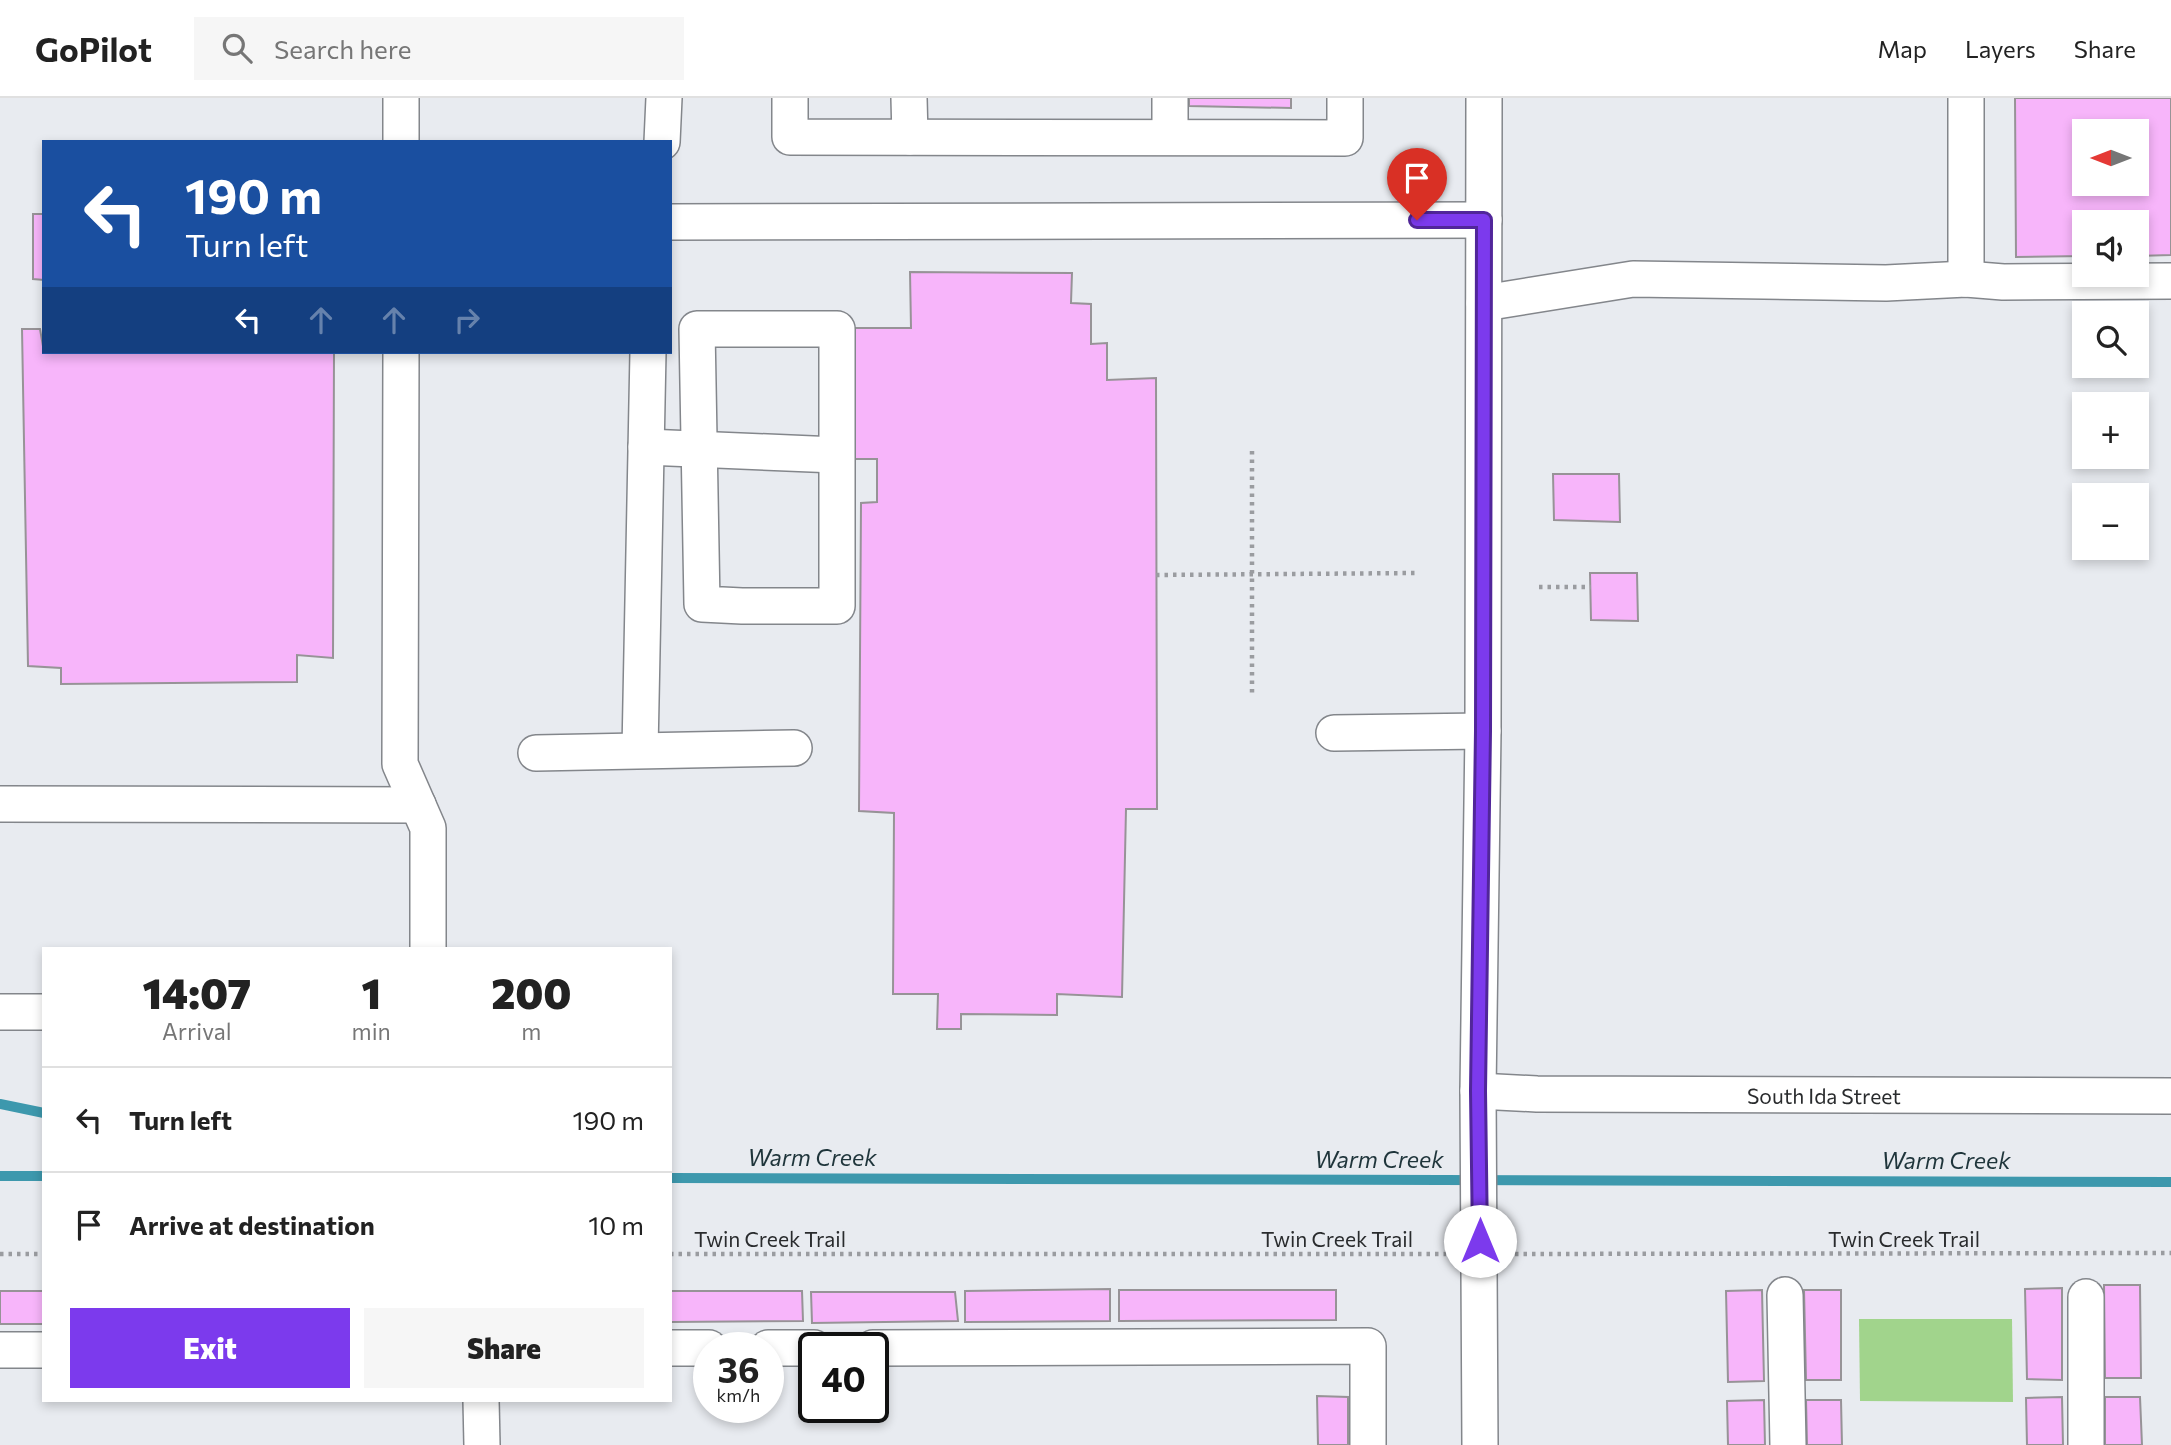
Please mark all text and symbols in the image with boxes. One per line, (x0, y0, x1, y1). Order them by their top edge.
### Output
search box (194, 17, 684, 80)
text: GoPilot (35, 28, 152, 69)
icon: search (218, 29, 256, 67)
text: Search here (274, 33, 411, 64)
text: Map (1878, 34, 1927, 63)
text: Layers (1965, 34, 2036, 63)
text: Share (2074, 34, 2136, 63)
north arrow (2072, 119, 2149, 196)
map controls (2072, 119, 2149, 560)
pin (1387, 148, 1447, 220)
icon: arrive (1398, 159, 1436, 197)
text: 190 m (185, 164, 322, 224)
icon: left (70, 168, 161, 259)
button: sound (2072, 210, 2149, 287)
text: Turn left (185, 224, 309, 264)
icon: left (229, 301, 267, 339)
icon: ahead (302, 301, 340, 339)
icon: ahead (375, 301, 413, 339)
icon: right (448, 301, 486, 339)
button: search (2072, 301, 2149, 378)
button: + (2072, 392, 2149, 469)
button: − (2072, 483, 2149, 560)
text: 14:07 (142, 966, 251, 1018)
text: 1 (361, 966, 381, 1018)
text: 200 (491, 966, 572, 1018)
text: Arrival (162, 1017, 232, 1045)
text: min (352, 1017, 391, 1045)
text: m (521, 1017, 541, 1045)
street label: South Ida Street (1747, 1082, 1901, 1108)
icon: left (70, 1101, 108, 1139)
text: Turn left (129, 1104, 232, 1135)
text: 190 m (572, 1104, 644, 1135)
water label: Warm Creek (747, 1143, 877, 1171)
water label: Warm Creek (1314, 1145, 1444, 1173)
water label: Warm Creek (1881, 1146, 2011, 1174)
position arrow (1443, 1204, 1517, 1278)
icon: arrive (70, 1206, 108, 1244)
text: Arrive at destination (129, 1209, 375, 1240)
text: 10 m (588, 1209, 644, 1240)
street label: Twin Creek Trail (694, 1226, 846, 1251)
street label: Twin Creek Trail (1261, 1226, 1413, 1251)
street label: Twin Creek Trail (1828, 1226, 1980, 1251)
button: Exit (70, 1308, 350, 1388)
button: Share (364, 1308, 644, 1388)
speed limit sign: 40 (798, 1332, 889, 1423)
text: 36 (718, 1347, 759, 1390)
text: km/h (717, 1384, 760, 1406)

